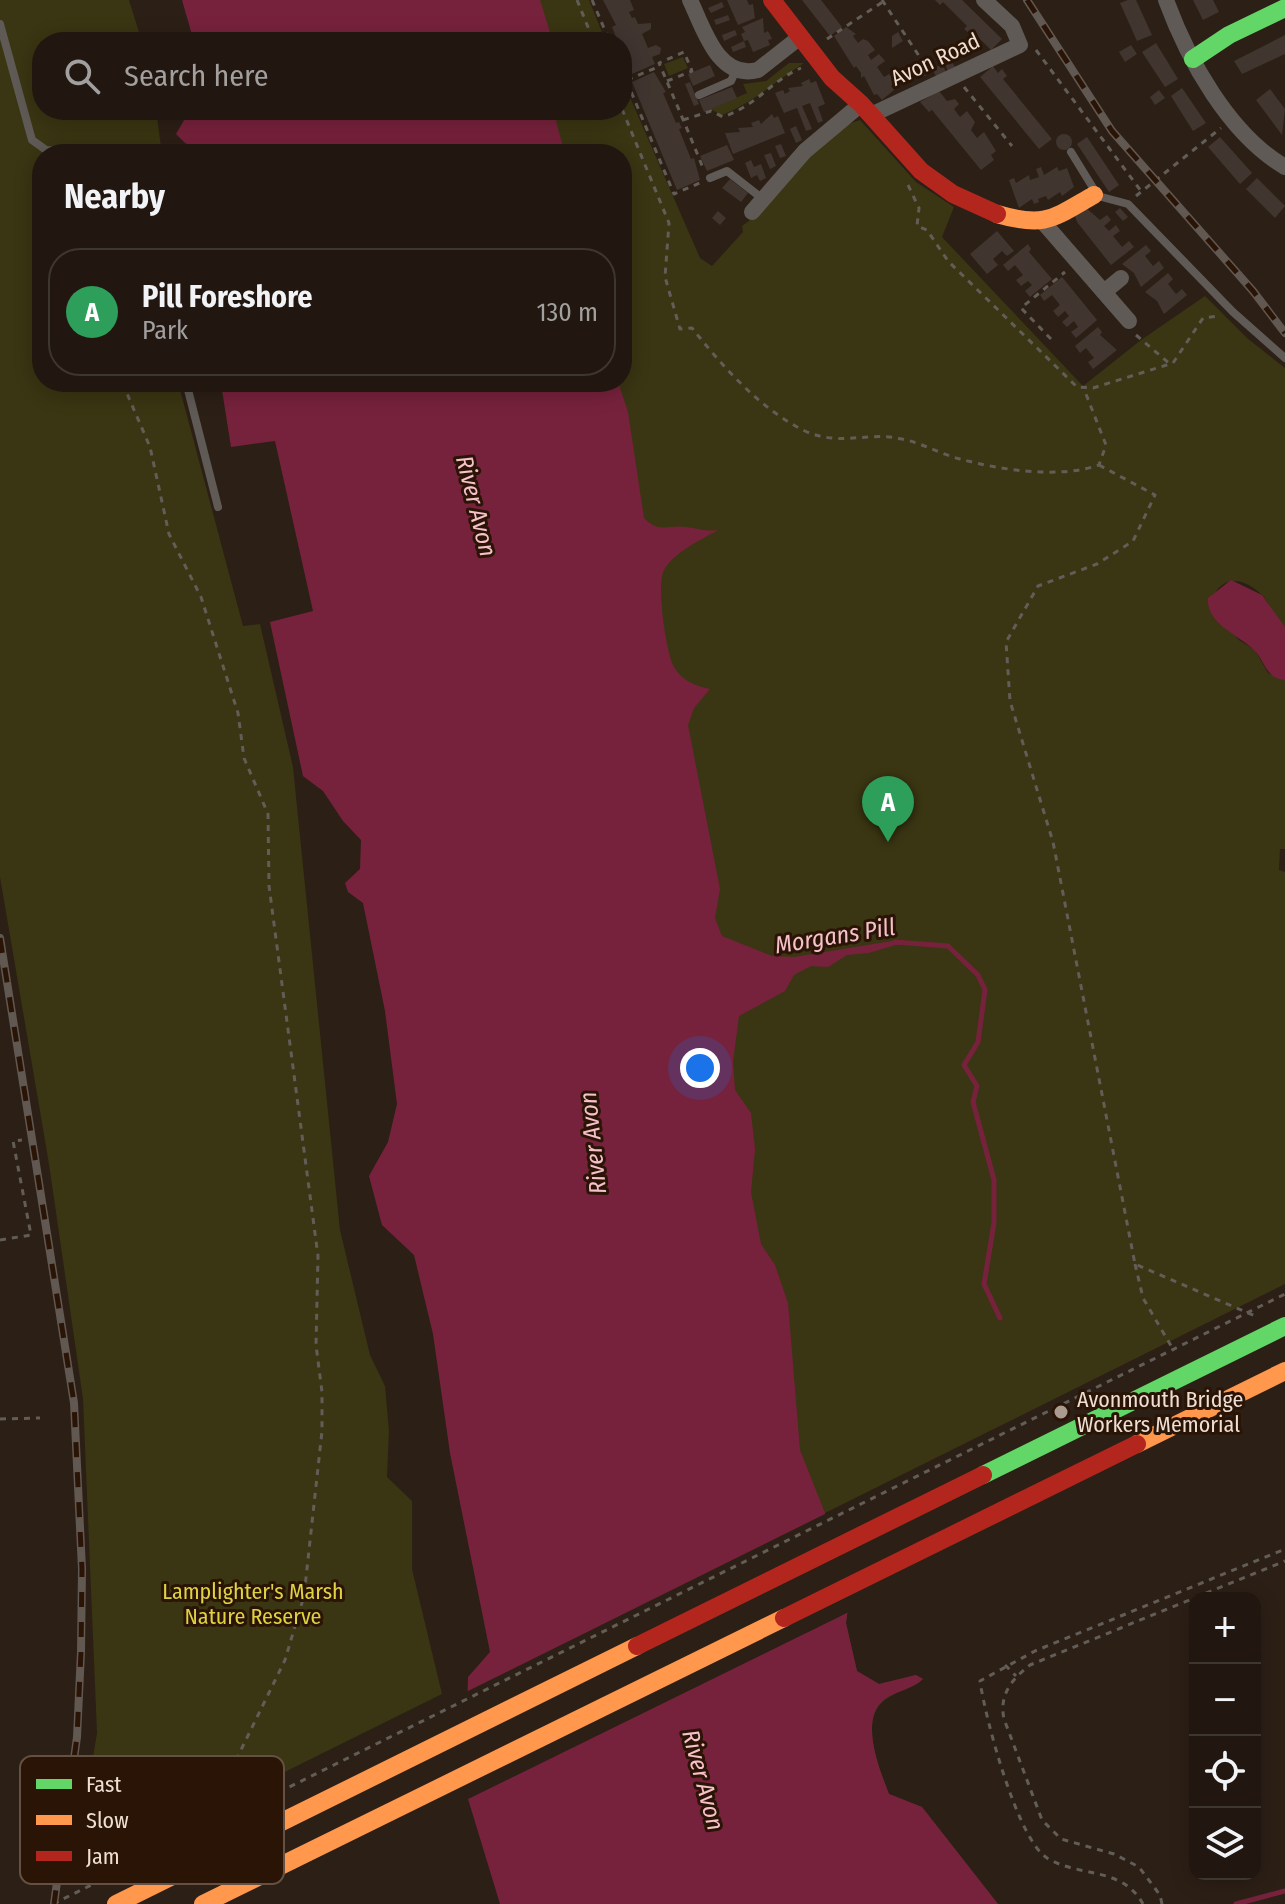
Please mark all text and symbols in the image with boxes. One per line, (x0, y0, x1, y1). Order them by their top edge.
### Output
street label: Avon Road (886, 27, 984, 92)
search box (32, 32, 632, 120)
icon: search (60, 54, 104, 98)
text: Search here (124, 58, 269, 94)
text: Nearby (64, 176, 165, 217)
text: Pill Foreshore (142, 279, 313, 315)
text: A (85, 297, 99, 328)
text: 130 m (536, 297, 598, 328)
text: Park (142, 315, 188, 346)
water label: River Avon (450, 453, 502, 559)
pin: A (862, 776, 914, 842)
water label: Morgans Pill (773, 913, 897, 959)
your location (680, 1048, 720, 1088)
water label: River Avon (574, 1090, 612, 1196)
place label: Avonmouth Bridge Workers Memorial (1077, 1386, 1243, 1438)
marker: Avonmouth Bridge Workers Memorial (1052, 1403, 1070, 1421)
park label: Lamplighter's Marsh Nature Reserve (162, 1578, 344, 1630)
map controls (1189, 1592, 1261, 1880)
button: + (1189, 1592, 1261, 1664)
button: − (1189, 1664, 1261, 1736)
water label: River Avon (676, 1727, 730, 1833)
button: locate (1189, 1736, 1261, 1808)
legend (20, 1756, 284, 1884)
text: Fast (86, 1771, 122, 1798)
text: Slow (86, 1807, 129, 1834)
button: layers (1189, 1808, 1261, 1880)
text: Jam (86, 1843, 120, 1870)

